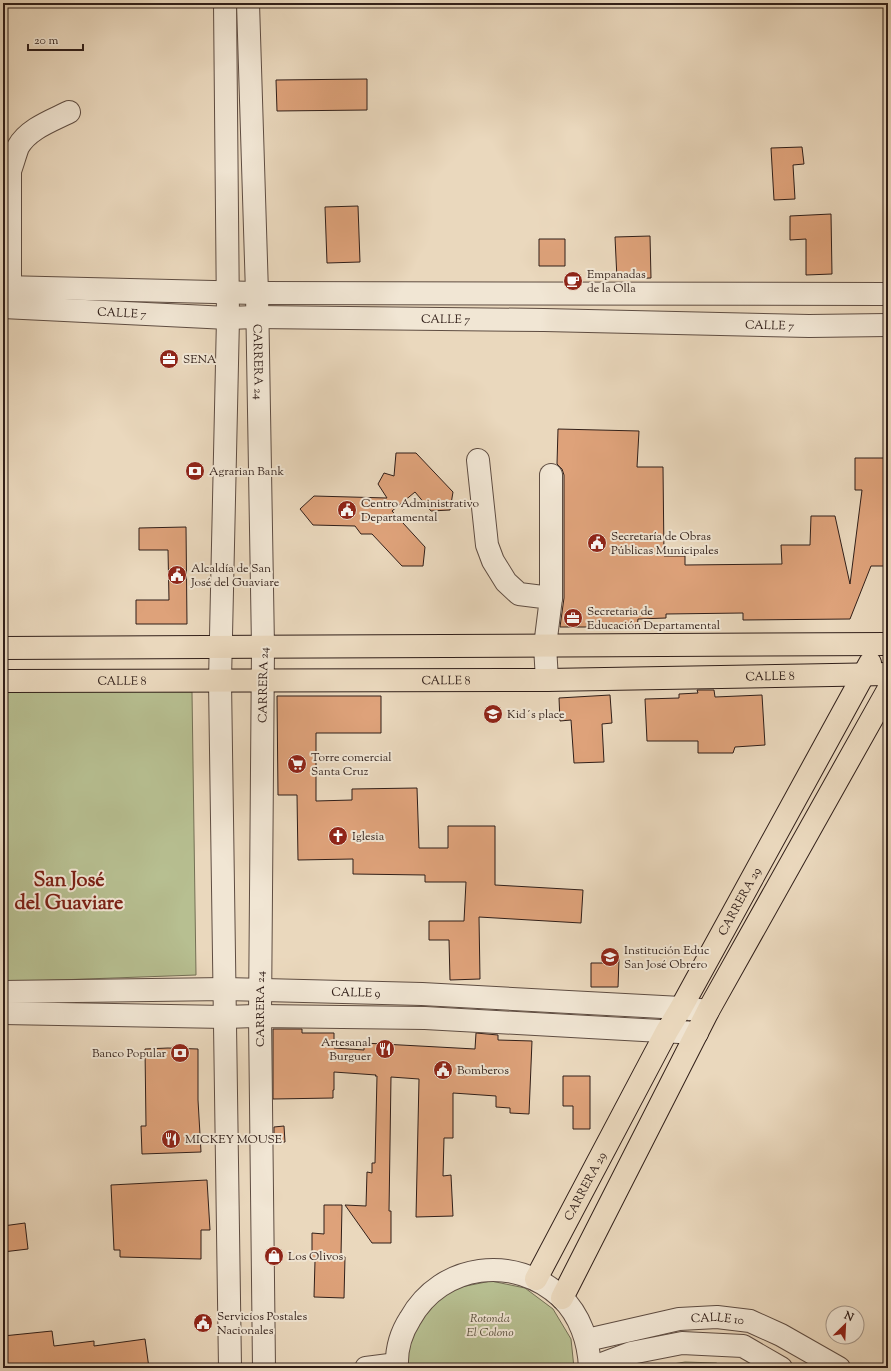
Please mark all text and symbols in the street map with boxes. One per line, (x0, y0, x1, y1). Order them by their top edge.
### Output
scale bar (28, 26, 83, 52)
text: 20 m (34, 32, 59, 50)
place label: Empanadas de la Olla (587, 266, 646, 298)
cafe icon: Empanadas de la Olla (562, 270, 584, 292)
street label: CALLE 7 (97, 304, 147, 324)
street label: CALLE 7 (421, 311, 470, 329)
street label: CALLE 7 (745, 317, 794, 336)
street label: CARRERA 24 (248, 324, 267, 400)
office icon: SENA (158, 348, 180, 370)
place label: SENA (183, 351, 217, 369)
bank icon: Agrarian Bank (184, 460, 206, 482)
place label: Agrarian Bank (209, 463, 284, 481)
place label: Centro Administrativo Departamental (361, 495, 480, 527)
public building icon: Centro Administrativo Departamental (336, 499, 358, 521)
place label: Secretaría de Obras Públicas Municipales (611, 528, 719, 560)
public building icon: Secretaría de Obras Públicas Municipales (586, 532, 608, 554)
place label: Alcaldía de San José del Guaviare (190, 560, 280, 592)
public building icon: Alcaldía de San José del Guaviare (166, 564, 188, 586)
place label: Secretaria de Educación Departamental (587, 603, 721, 635)
office icon: Secretaria de Educación Departamental (562, 607, 584, 629)
street label: CARRERA 24 (254, 647, 274, 723)
street label: CALLE 8 (745, 668, 795, 687)
street label: CALLE 8 (421, 672, 471, 690)
street label: CALLE 8 (97, 673, 147, 691)
school or university icon: Kid´s place (482, 703, 504, 725)
place label: Kid´s place (507, 706, 565, 724)
place label: Torre comercial Santa Cruz (311, 749, 392, 781)
supermarket icon: Torre comercial Santa Cruz (286, 753, 308, 775)
church icon: Iglesia (327, 825, 349, 847)
place label: Iglesia (352, 828, 385, 846)
street label: CARRERA 29 (714, 864, 766, 939)
district label: San José del Guaviare (15, 867, 123, 919)
place label: Institución Educ San José Obrero (624, 942, 710, 974)
school or university icon: Institución Educ San José Obrero (599, 946, 621, 968)
street label: CARRERA 24 (252, 971, 270, 1047)
street label: CALLE 9 (331, 984, 381, 1003)
place label: Artesanal Burguer (321, 1034, 372, 1066)
restaurant icon: Artesanal Burguer (374, 1038, 396, 1060)
bank icon: Banco Popular (169, 1042, 191, 1064)
place label: Banco Popular (92, 1045, 166, 1063)
public building icon: Bomberos (432, 1059, 454, 1081)
place label: Bomberos (457, 1062, 509, 1080)
restaurant icon: MICKEY MOUSE (160, 1128, 182, 1150)
place label: MICKEY MOUSE (185, 1131, 283, 1149)
street label: CARRERA 29 (560, 1149, 612, 1224)
shop icon: Los Olivos (263, 1245, 285, 1267)
place label: Los Olivos (288, 1248, 343, 1266)
north arrow (825, 1305, 865, 1345)
text: N (840, 1307, 856, 1326)
place label: Servicios Postales Nacionales (217, 1308, 307, 1340)
street label: CALLE 10 (690, 1309, 745, 1330)
park label: Rotonda El Colono (466, 1310, 514, 1342)
public building icon: Servicios Postales Nacionales (192, 1312, 214, 1334)

